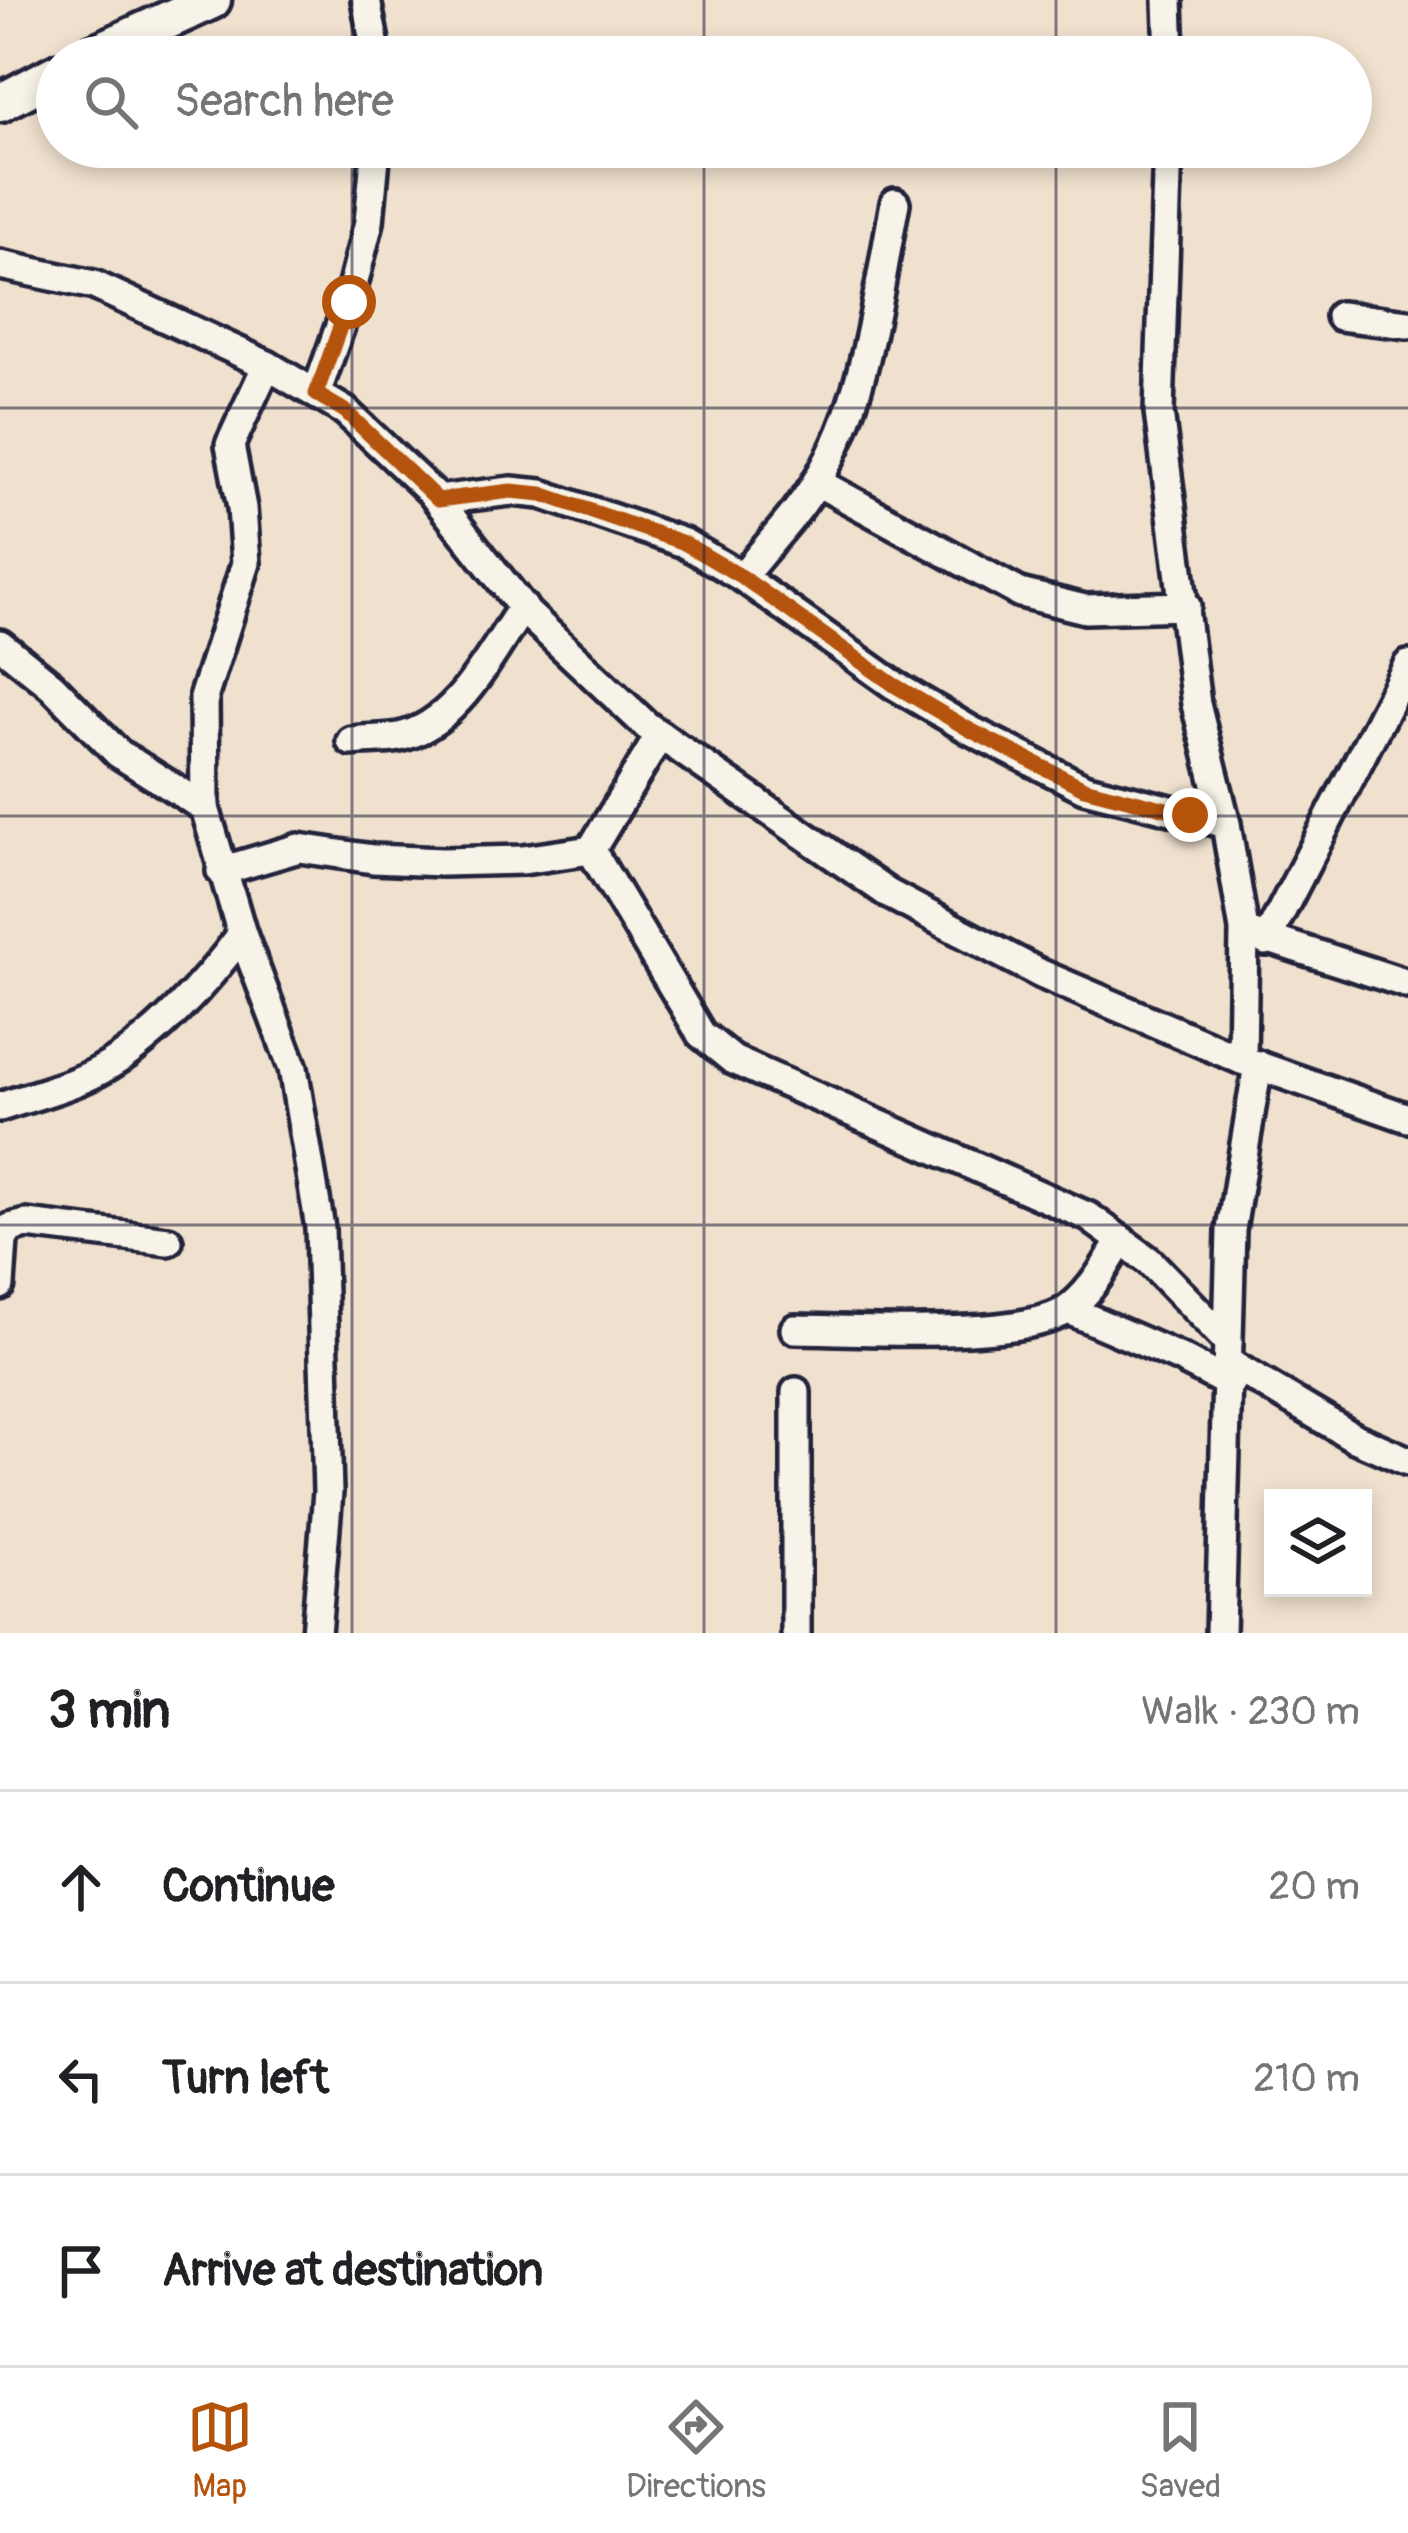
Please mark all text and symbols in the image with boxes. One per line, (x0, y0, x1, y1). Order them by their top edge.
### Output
search box (36, 36, 1372, 168)
icon: search (78, 69, 144, 135)
text: Search here (174, 74, 394, 130)
route start (322, 275, 376, 329)
route end (1163, 788, 1217, 842)
map controls (1264, 1489, 1372, 1597)
button: layers (1264, 1489, 1372, 1597)
text: 3 min (48, 1679, 170, 1743)
text: Walk · 230 m (1141, 1687, 1360, 1736)
icon: ahead (48, 1854, 114, 1920)
text: Continue (162, 1859, 335, 1915)
text: 20 m (1268, 1862, 1360, 1911)
icon: left (48, 2046, 114, 2112)
text: Turn left (162, 2051, 329, 2107)
text: 210 m (1253, 2054, 1360, 2103)
icon: arrive (48, 2238, 114, 2304)
text: Arrive at destination (162, 2243, 543, 2299)
tab: Map (187, 2394, 253, 2507)
tab: Directions (626, 2394, 766, 2507)
tab: Saved (1139, 2394, 1221, 2507)

